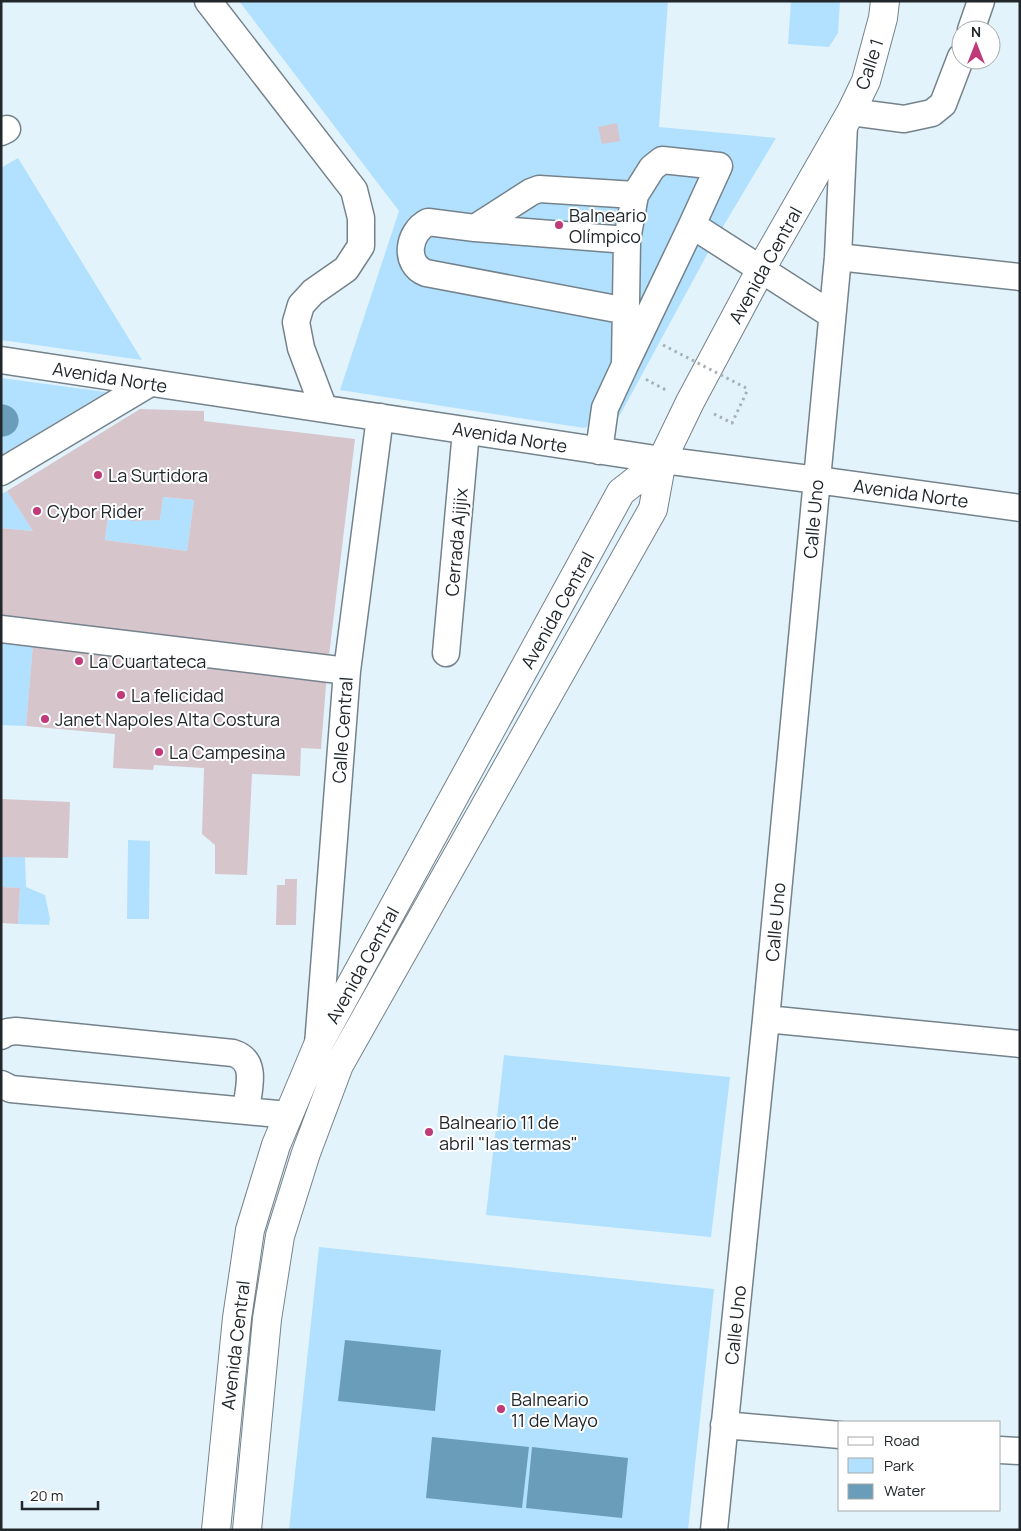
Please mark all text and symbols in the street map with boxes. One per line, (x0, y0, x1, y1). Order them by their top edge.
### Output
north arrow (951, 20, 1001, 70)
text: N (971, 22, 981, 41)
street label: Calle 1 (849, 35, 889, 93)
street label: Avenida Central (723, 202, 807, 328)
place label: Balneario Olímpico (569, 203, 647, 248)
marker: Balneario Olímpico (553, 219, 565, 231)
street label: Avenida Norte (51, 356, 169, 398)
street label: Avenida Norte (451, 416, 569, 458)
place label: La Surtidora (108, 463, 208, 487)
marker: La Surtidora (92, 469, 104, 481)
street label: Avenida Norte (852, 473, 970, 513)
street label: Calle Uno (798, 478, 828, 560)
street label: Cerrada Ajijix (439, 486, 473, 597)
place label: Cybor Rider (47, 499, 145, 523)
marker: Cybor Rider (31, 505, 43, 517)
street label: Avenida Central (515, 547, 599, 673)
place label: La Cuartateca (89, 649, 206, 673)
marker: La Cuartateca (73, 655, 85, 667)
street label: Calle Central (326, 676, 358, 784)
place label: La felicidad (131, 683, 224, 707)
marker: La felicidad (115, 689, 127, 701)
place label: Janet Napoles Alta Costura (55, 707, 280, 731)
marker: Janet Napoles Alta Costura (39, 713, 51, 725)
place label: La Campesina (169, 740, 285, 764)
marker: La Campesina (153, 746, 165, 758)
street label: Calle Uno (760, 881, 790, 963)
street label: Avenida Central (320, 902, 404, 1028)
place label: Balneario 11 de abril "las termas" (439, 1110, 578, 1155)
marker: Balneario 11 de abril "las termas" (423, 1126, 435, 1138)
street label: Avenida Central (215, 1279, 255, 1411)
street label: Calle Uno (719, 1284, 751, 1366)
place label: Balneario 11 de Mayo (511, 1387, 598, 1432)
marker: Balneario 11 de Mayo (495, 1403, 507, 1415)
legend (838, 1421, 1001, 1511)
text: Road (884, 1430, 920, 1451)
text: Park (884, 1455, 914, 1476)
scale bar (22, 1478, 99, 1510)
text: Water (884, 1480, 926, 1501)
text: 20 m (30, 1485, 63, 1506)

